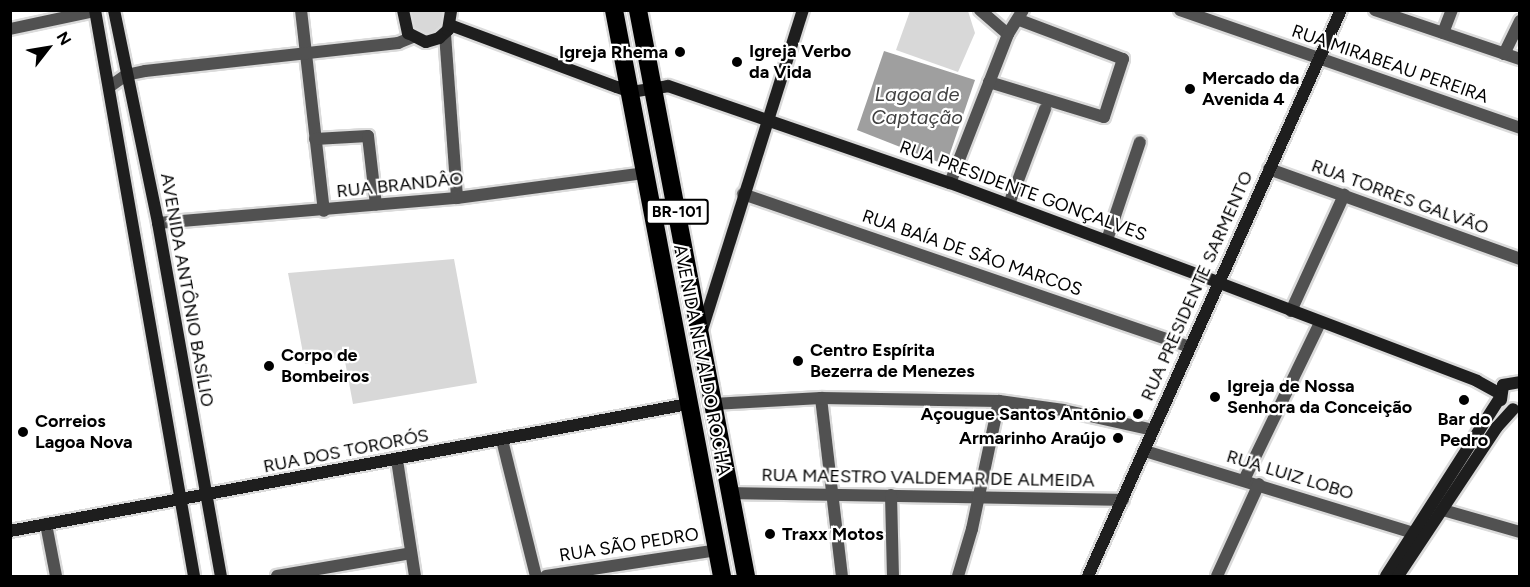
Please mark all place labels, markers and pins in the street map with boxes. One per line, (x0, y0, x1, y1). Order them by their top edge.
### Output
place label: Igreja Rhema (559, 41, 668, 63)
place label: Igreja Verbo da Vida (749, 41, 851, 84)
marker: Igreja Rhema (673, 45, 687, 59)
marker: Igreja Verbo da Vida (730, 55, 744, 69)
place label: Mercado da Avenida 4 (1202, 68, 1299, 110)
marker: Mercado da Avenida 4 (1183, 82, 1197, 96)
place label: Centro Espírita Bezerra de Menezes (810, 340, 975, 382)
place label: Corpo de Bombeiros (281, 345, 369, 388)
marker: Centro Espírita Bezerra de Menezes (791, 354, 805, 368)
marker: Corpo de Bombeiros (262, 359, 276, 373)
place label: Igreja de Nossa Senhora da Conceição (1227, 376, 1412, 418)
marker: Igreja de Nossa Senhora da Conceição (1208, 390, 1222, 404)
marker: Bar do Pedro (1457, 393, 1471, 407)
place label: Açougue Santos Antônio (921, 403, 1126, 425)
marker: Açougue Santos Antônio (1131, 407, 1145, 421)
place label: Bar do Pedro (1438, 409, 1490, 452)
place label: Correios Lagoa Nova (35, 411, 133, 454)
marker: Correios Lagoa Nova (16, 425, 30, 439)
place label: Armarinho Araújo (959, 427, 1106, 449)
marker: Armarinho Araújo (1111, 431, 1125, 445)
place label: Traxx Motos (782, 523, 884, 545)
marker: Traxx Motos (763, 527, 777, 541)

